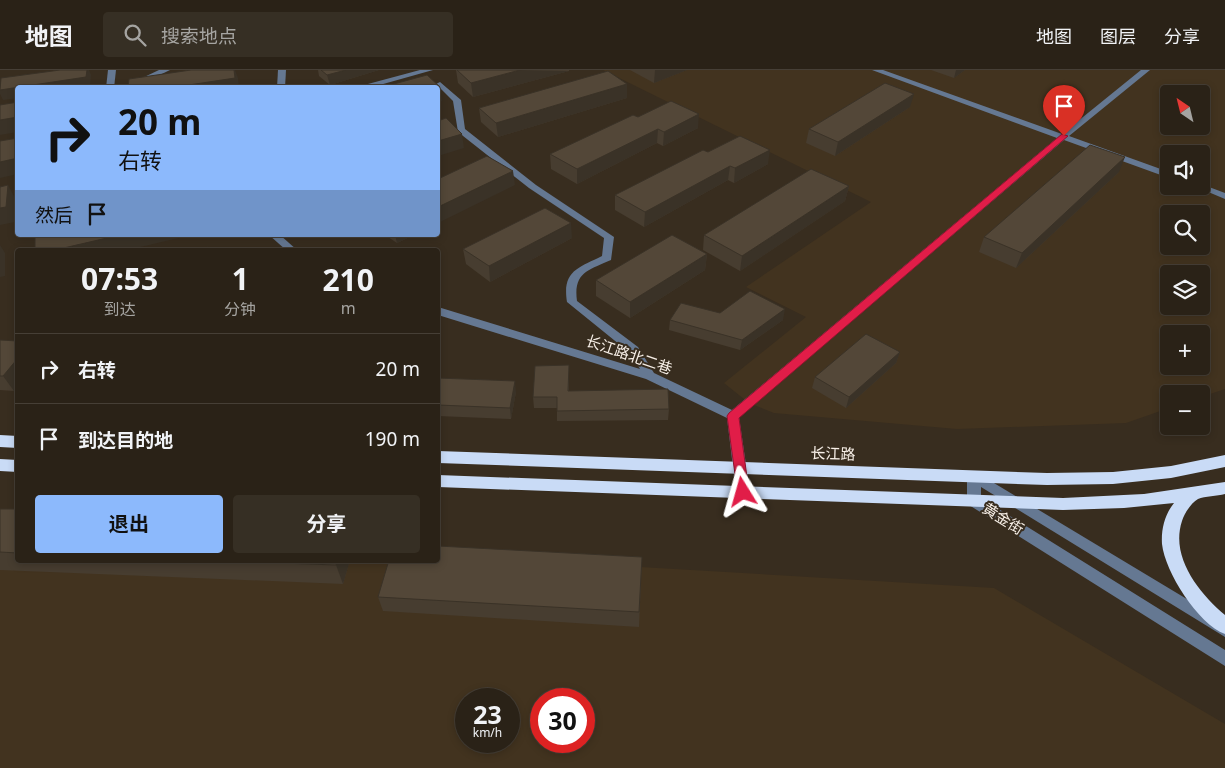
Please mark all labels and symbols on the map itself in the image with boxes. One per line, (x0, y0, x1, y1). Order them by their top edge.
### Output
pin (1043, 85, 1085, 136)
north arrow (1160, 85, 1210, 135)
street label: 长江路北二巷 (584, 330, 675, 378)
street label: 长江路 (810, 442, 856, 464)
position arrow (716, 465, 768, 517)
street label: 黄金街 (979, 498, 1028, 539)
speed limit sign: 30 (530, 688, 595, 753)

